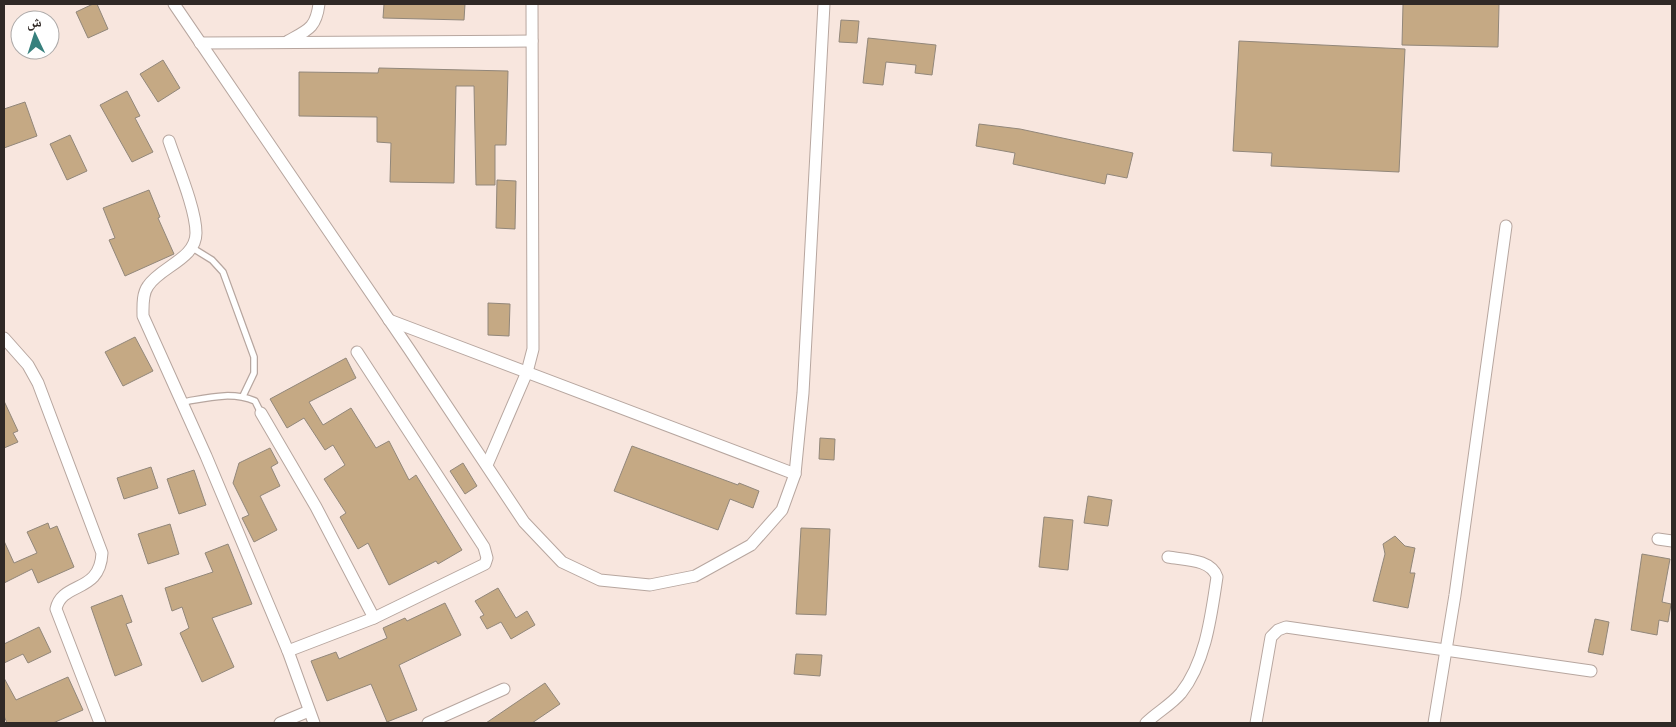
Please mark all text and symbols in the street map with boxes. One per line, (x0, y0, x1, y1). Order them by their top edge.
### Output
north arrow (10, 10, 60, 60)
text: ش (26, 14, 42, 32)

